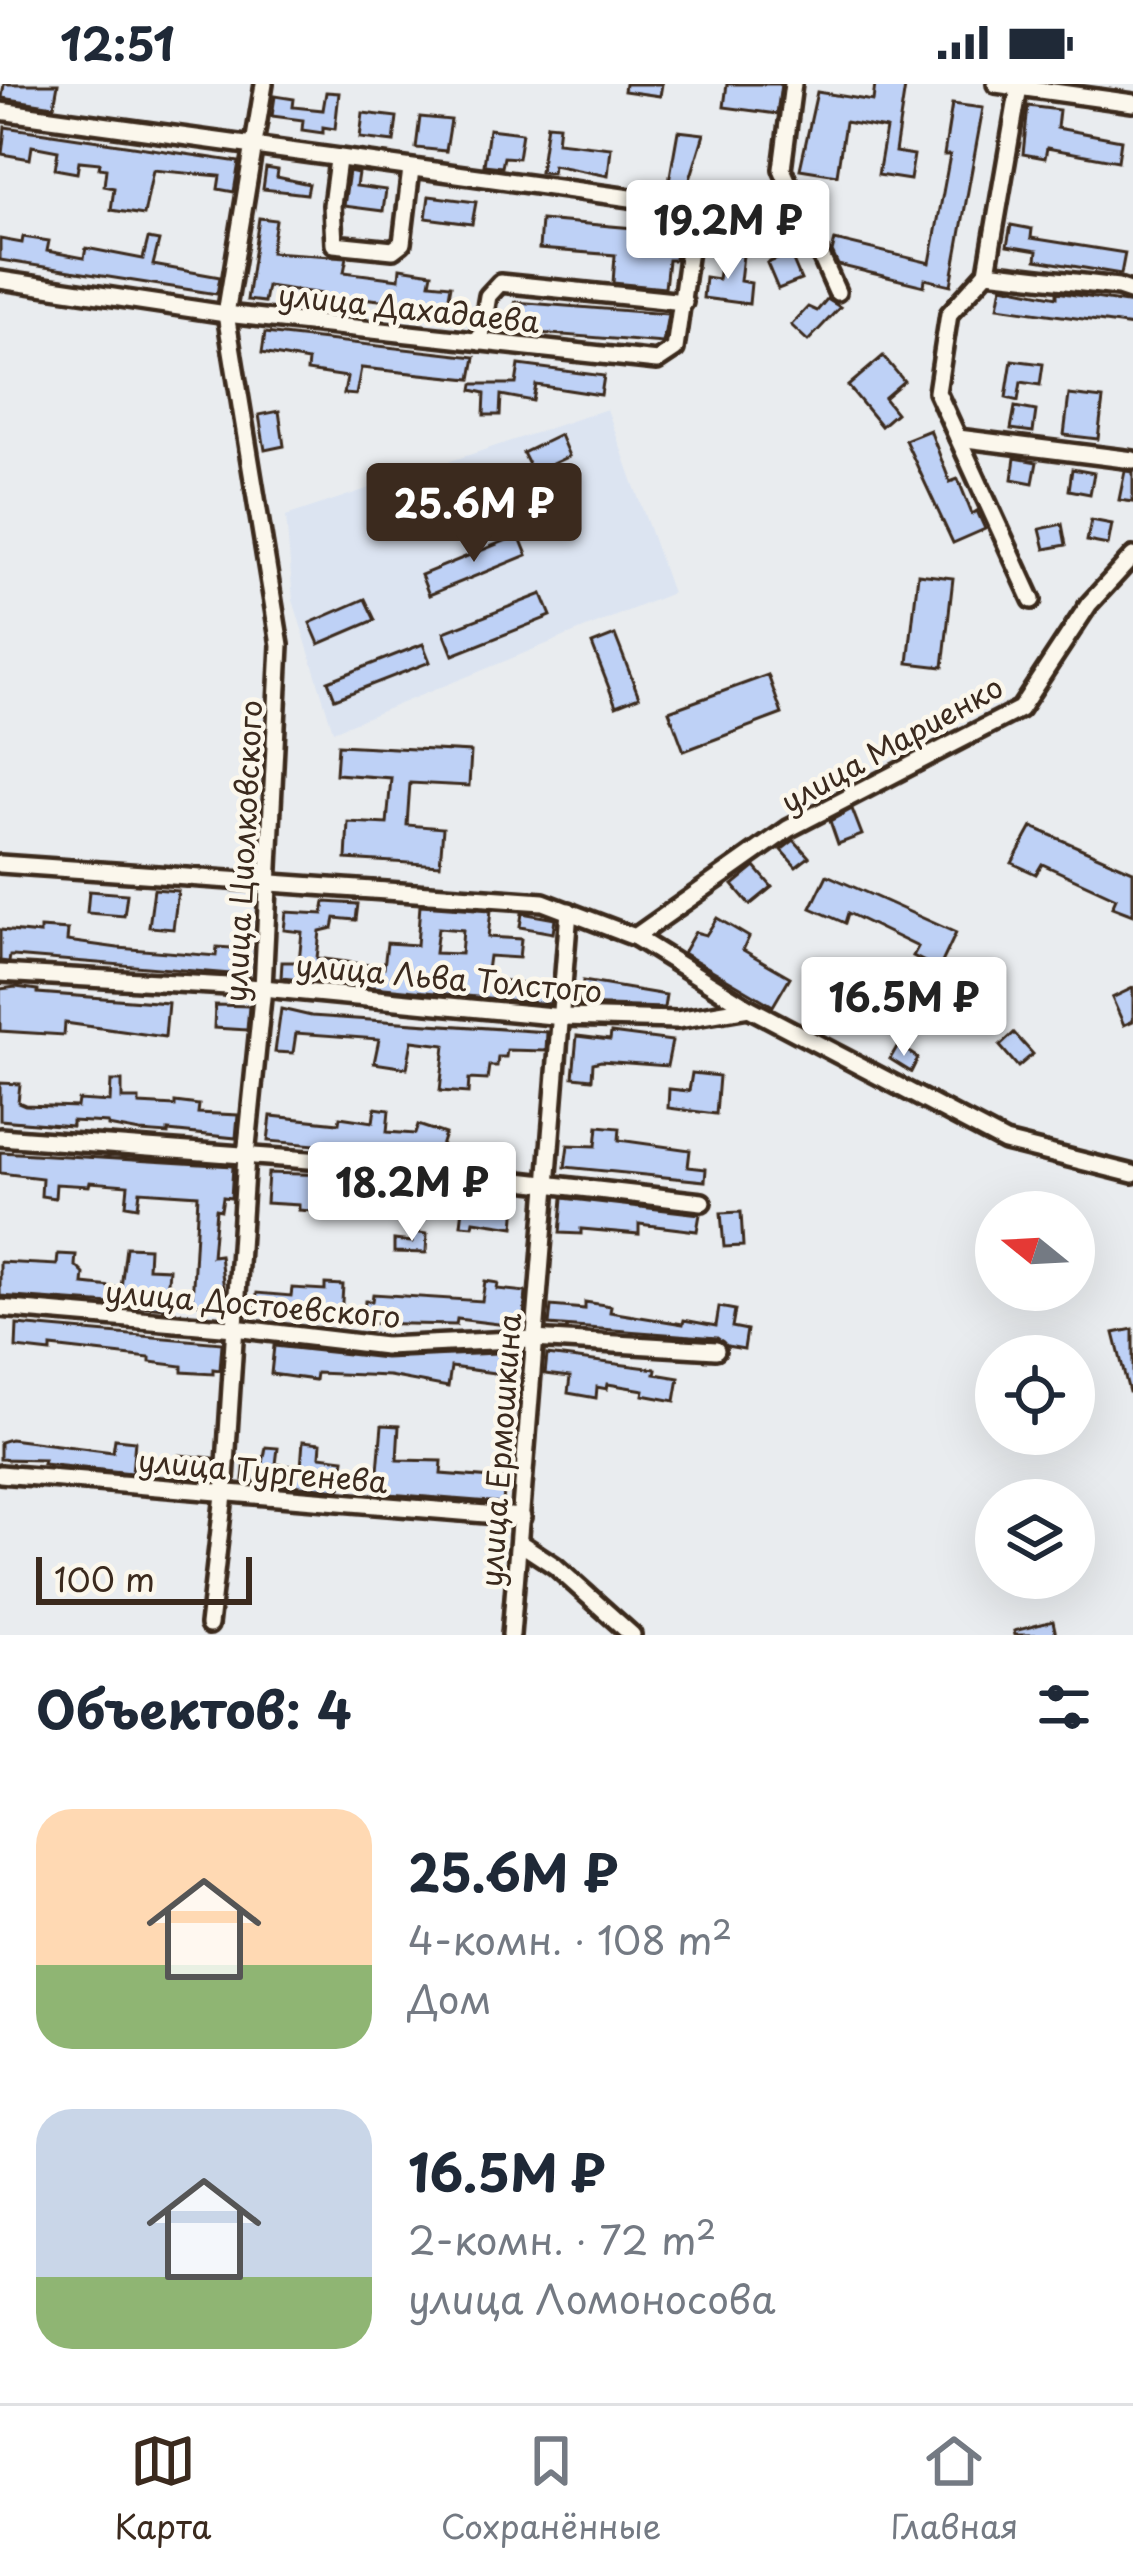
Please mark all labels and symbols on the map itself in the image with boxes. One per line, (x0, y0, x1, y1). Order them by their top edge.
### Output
pin: 19.2M ₽ (617, 180, 839, 282)
street label: улица Дахадаева (276, 271, 542, 343)
pin: 25.6M ₽ (363, 463, 585, 565)
street label: улица Мариенко (772, 663, 1010, 823)
street label: улица Циолковского (212, 699, 272, 1003)
street label: улица Льва Толстого (294, 941, 604, 1013)
pin: 16.5M ₽ (793, 957, 1015, 1059)
pin: 18.2M ₽ (301, 1142, 523, 1244)
north arrow (975, 1191, 1095, 1311)
street label: улица Достоевского (103, 1268, 403, 1338)
street label: улица Ермошкина (467, 1311, 531, 1589)
street label: улица Тургенева (136, 1437, 390, 1503)
scale bar (36, 1551, 252, 1604)

